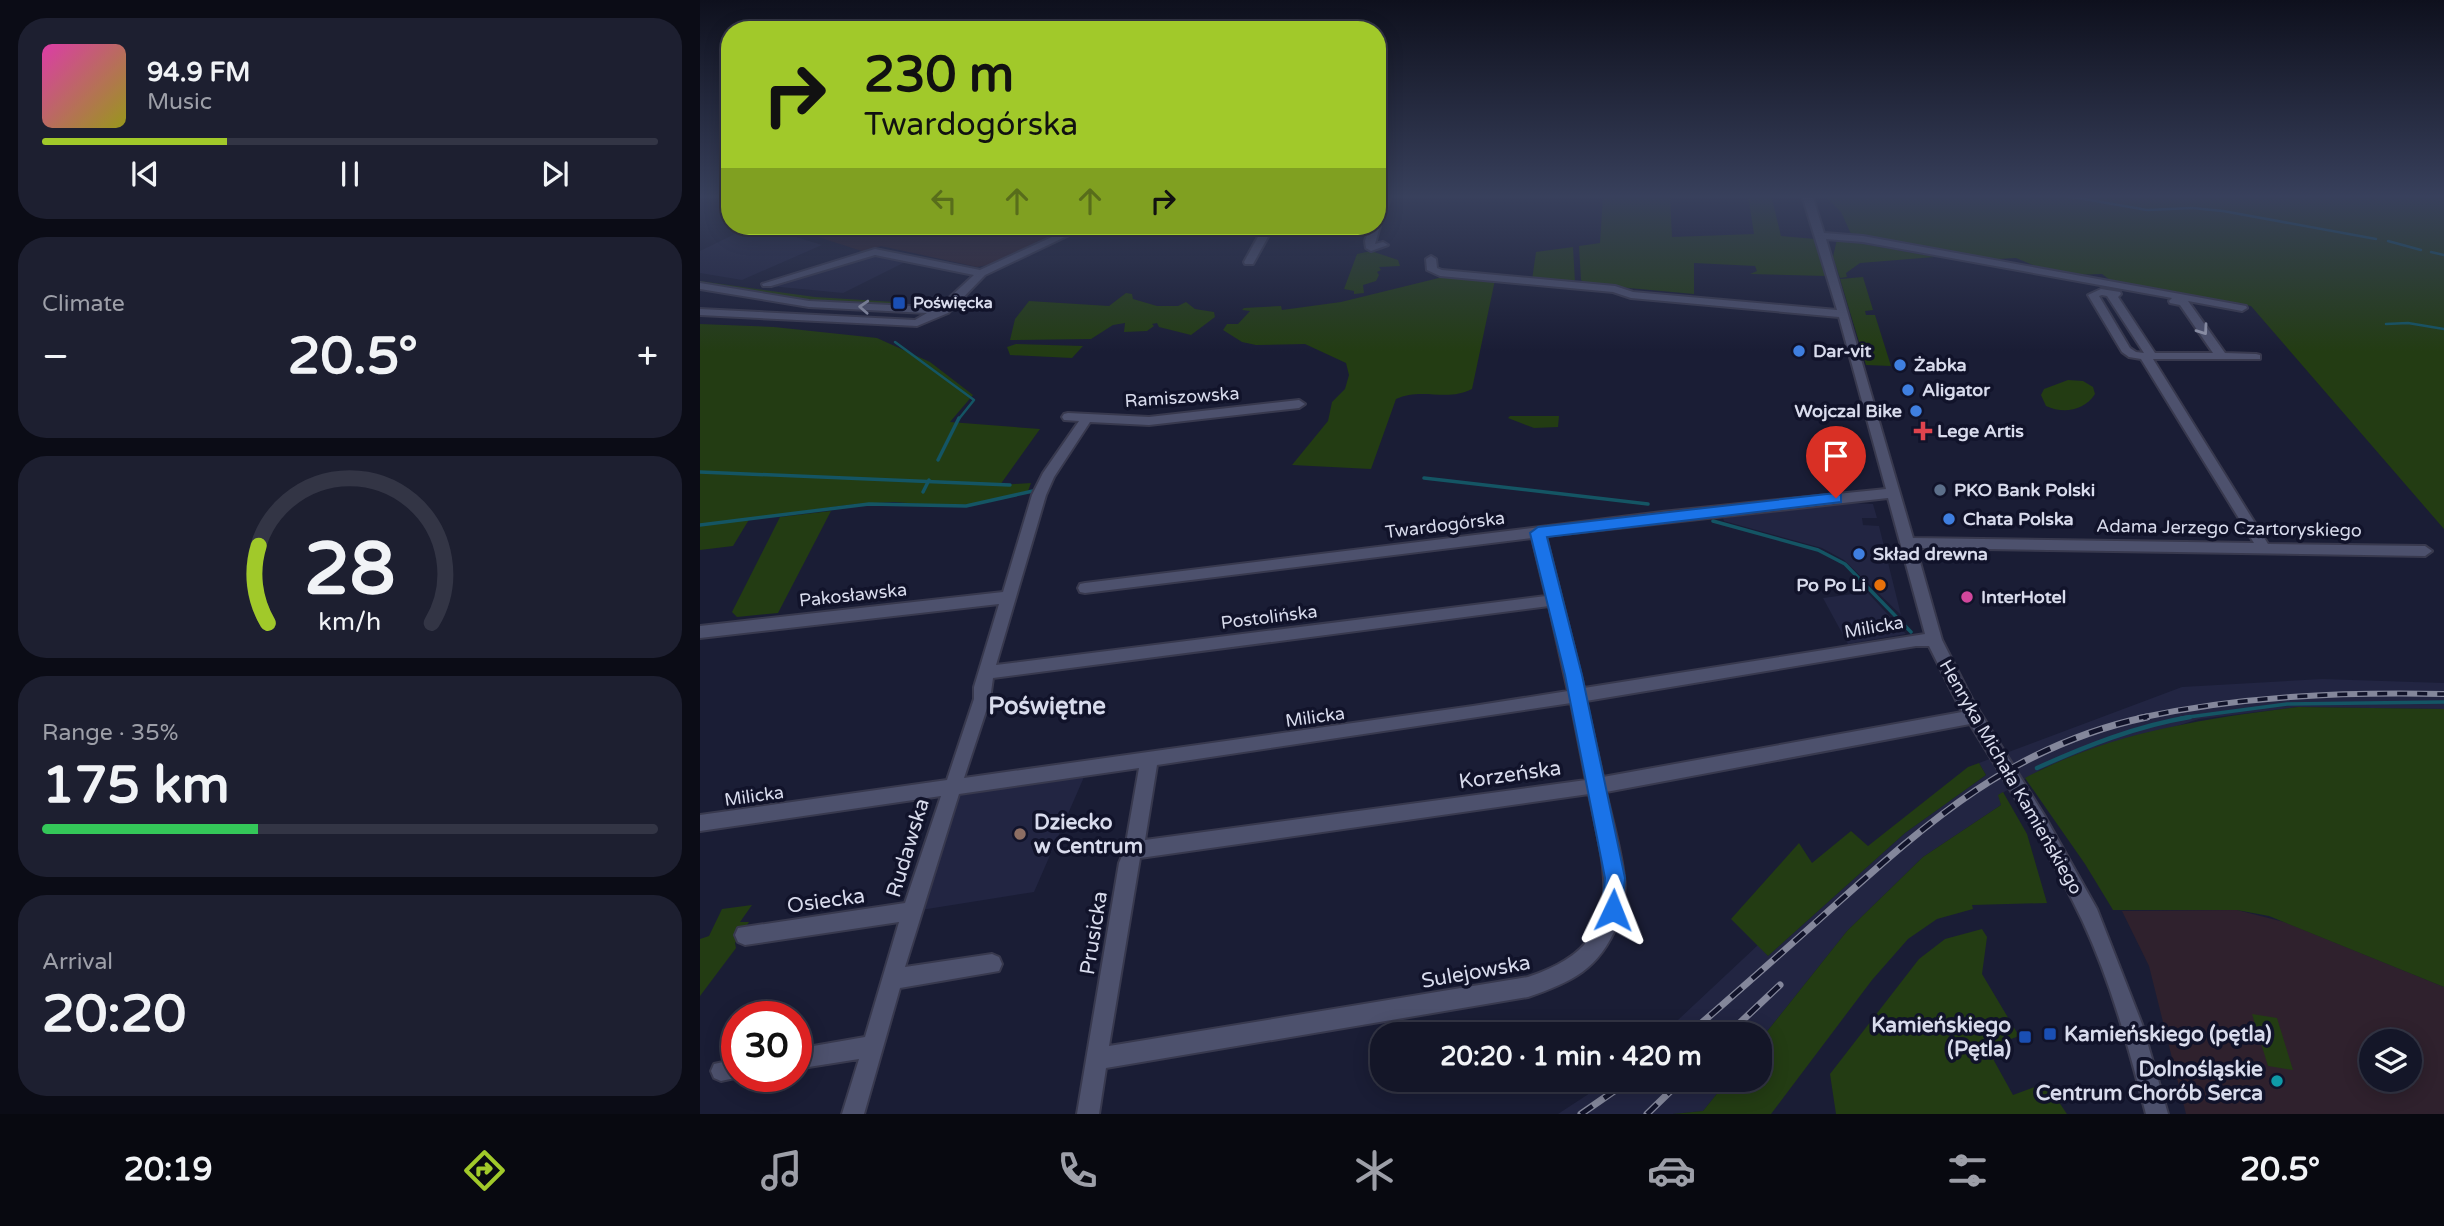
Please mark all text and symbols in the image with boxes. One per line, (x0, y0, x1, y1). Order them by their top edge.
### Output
text: 230 m (864, 46, 1014, 105)
icon: right (749, 49, 840, 140)
text: 94.9 FM (147, 57, 250, 88)
text: Music (147, 88, 212, 116)
text: Twardogórska (864, 106, 1078, 144)
icon: previous (126, 155, 164, 193)
icon: pause (331, 155, 369, 193)
icon: next (536, 155, 574, 193)
icon: left (925, 182, 963, 220)
icon: ahead (998, 182, 1036, 220)
icon: ahead (1071, 182, 1109, 220)
icon: right (1144, 182, 1182, 220)
text: Climate (42, 290, 125, 318)
place label: Poświęcka (913, 293, 993, 313)
marker: Poświęcka (891, 295, 907, 311)
one-way arrow (859, 299, 870, 314)
one-way arrow (2195, 322, 2207, 335)
text: 20.5° (288, 325, 418, 388)
text: − (42, 334, 69, 380)
text: + (637, 334, 658, 380)
place label: Dar-vit (1813, 340, 1872, 362)
marker: Dar-vit (1791, 343, 1807, 359)
place label: Żabka (1914, 354, 1967, 376)
marker: Żabka (1892, 357, 1908, 373)
place label: Aligator (1922, 379, 1991, 401)
street label: Ramiszowska (1124, 382, 1240, 412)
marker: Aligator (1900, 382, 1916, 398)
place label: Wojczal Bike (1795, 400, 1902, 422)
marker: Wojczal Bike (1908, 403, 1924, 419)
place label: Lege Artis (1937, 420, 2024, 442)
marker: Lege Artis (1915, 423, 1931, 439)
pin (1806, 426, 1866, 498)
icon: arrive (1817, 437, 1855, 475)
place label: PKO Bank Polski (1954, 479, 2095, 501)
marker: PKO Bank Polski (1932, 482, 1948, 498)
street label: Twardogórska (1384, 507, 1506, 543)
place label: Chata Polska (1963, 508, 2074, 530)
marker: Chata Polska (1941, 511, 1957, 527)
street label: Adama Jerzego Czartoryskiego (2096, 515, 2362, 541)
text: 28 (304, 526, 396, 614)
place label: Skład drewna (1873, 543, 1988, 565)
marker: Skład drewna (1851, 546, 1867, 562)
place label: Po Po Li (1796, 574, 1866, 596)
marker: Po Po Li (1872, 577, 1888, 593)
street label: Pakosławska (798, 578, 908, 612)
place label: InterHotel (1981, 586, 2066, 608)
marker: InterHotel (1959, 589, 1975, 605)
street label: Postolińska (1219, 600, 1319, 634)
text: km/h (319, 607, 381, 637)
street label: Milicka (1843, 611, 1905, 643)
street label: Henryka Michała Kamieńskiego (1935, 656, 2087, 898)
district label: Poświętne (988, 692, 1106, 721)
street label: Milicka (1284, 702, 1346, 732)
text: Range · 35% (42, 719, 178, 747)
text: 175 km (42, 754, 230, 817)
street label: Korzeńska (1457, 755, 1563, 795)
street label: Milicka (723, 781, 785, 811)
street label: Rudawska (881, 795, 935, 901)
place label: Dziecko w Centrum (1034, 810, 1143, 859)
marker: Dziecko w Centrum (1012, 826, 1028, 842)
position arrow (1576, 873, 1650, 947)
street label: Osiecka (785, 883, 867, 919)
street label: Prusicka (1075, 889, 1113, 977)
text: Arrival (42, 948, 113, 976)
street label: Sulejowska (1419, 950, 1533, 994)
text: 20:20 (42, 983, 186, 1046)
speed limit sign: 30 (721, 1001, 812, 1092)
place label: Kamieńskiego (Pętla) (1871, 1013, 2011, 1062)
place label: Kamieńskiego (pętla) (2064, 1022, 2272, 1047)
marker: Kamieńskiego (pętla) (2042, 1026, 2058, 1042)
marker: Kamieńskiego (Pętla) (2017, 1029, 2033, 1045)
map controls (2359, 1029, 2422, 1092)
button: layers (2359, 1029, 2422, 1092)
text: 20:20 · 1 min · 420 m (1440, 1041, 1702, 1072)
place label: Dolnośląskie Centrum Chorób Serca (2036, 1057, 2263, 1106)
marker: Dolnośląskie Centrum Chorób Serca (2269, 1073, 2285, 1089)
icon: directions (460, 1146, 509, 1195)
icon: music (757, 1146, 806, 1195)
icon: phone (1053, 1146, 1102, 1195)
icon: climate (1350, 1146, 1399, 1195)
icon: car (1647, 1146, 1696, 1195)
icon: filters (1943, 1146, 1992, 1195)
text: 20:19 (124, 1151, 213, 1189)
text: 20.5° (2240, 1151, 2320, 1189)

